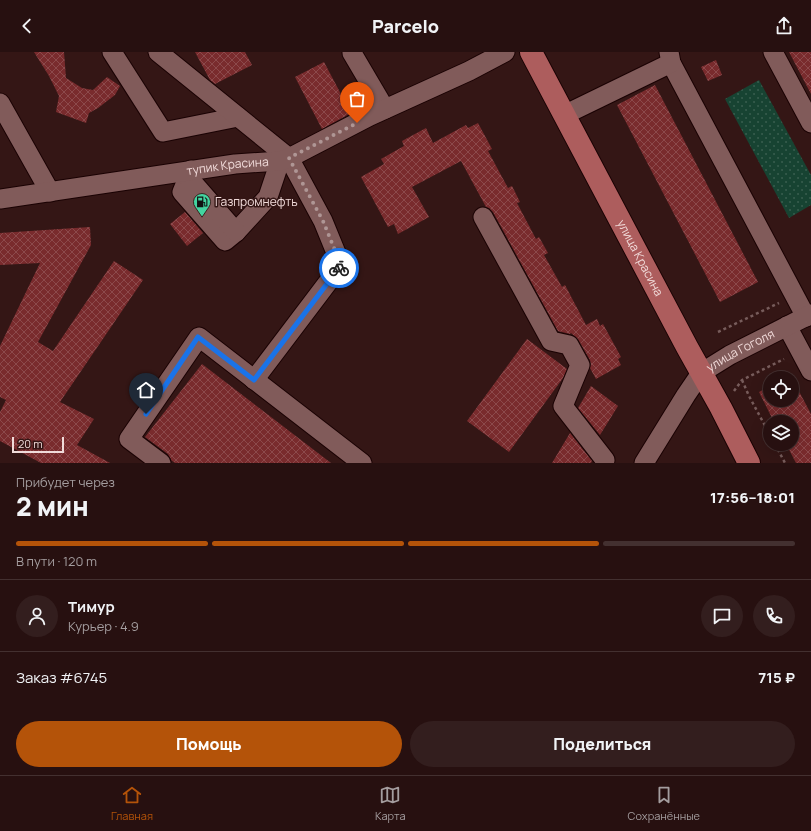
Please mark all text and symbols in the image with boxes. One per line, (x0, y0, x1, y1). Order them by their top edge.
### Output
text: Parcelo (372, 14, 439, 38)
icon: back (16, 15, 38, 37)
icon: share (773, 15, 795, 37)
pin (340, 82, 374, 123)
icon: bag (346, 88, 368, 110)
street label: тупик Красина (185, 153, 269, 179)
fuel station icon: Газпромнефть (192, 192, 212, 217)
place label: Газпромнефть (215, 193, 298, 210)
street label: улица Красина (613, 216, 668, 299)
courier (319, 248, 359, 288)
icon: bike (328, 257, 350, 279)
street label: улица Гоголя (703, 325, 777, 376)
map controls (763, 371, 799, 451)
button: locate (763, 371, 799, 407)
pin (129, 373, 163, 414)
icon: home (135, 379, 157, 401)
button: layers (763, 415, 799, 451)
scale bar (12, 435, 64, 454)
text: 20 m (18, 436, 43, 451)
text: Прибудет через (16, 473, 115, 491)
text: 17:56–18:01 (710, 487, 795, 508)
text: 2 мин (16, 488, 89, 524)
text: В пути · 120 m (16, 552, 97, 570)
button: person (16, 595, 58, 637)
button: chat (701, 595, 743, 637)
button: phone (753, 595, 795, 637)
text: Тимур (68, 596, 115, 617)
text: Курьер · 4.9 (68, 617, 139, 635)
text: Заказ #6745 (16, 667, 107, 688)
text: 715 ₽ (758, 667, 795, 688)
button: Помощь (16, 721, 402, 767)
button: Поделиться (410, 721, 795, 767)
tab: Главная (111, 784, 153, 823)
tab: Карта (375, 784, 406, 823)
tab: Сохранённые (628, 784, 700, 823)

